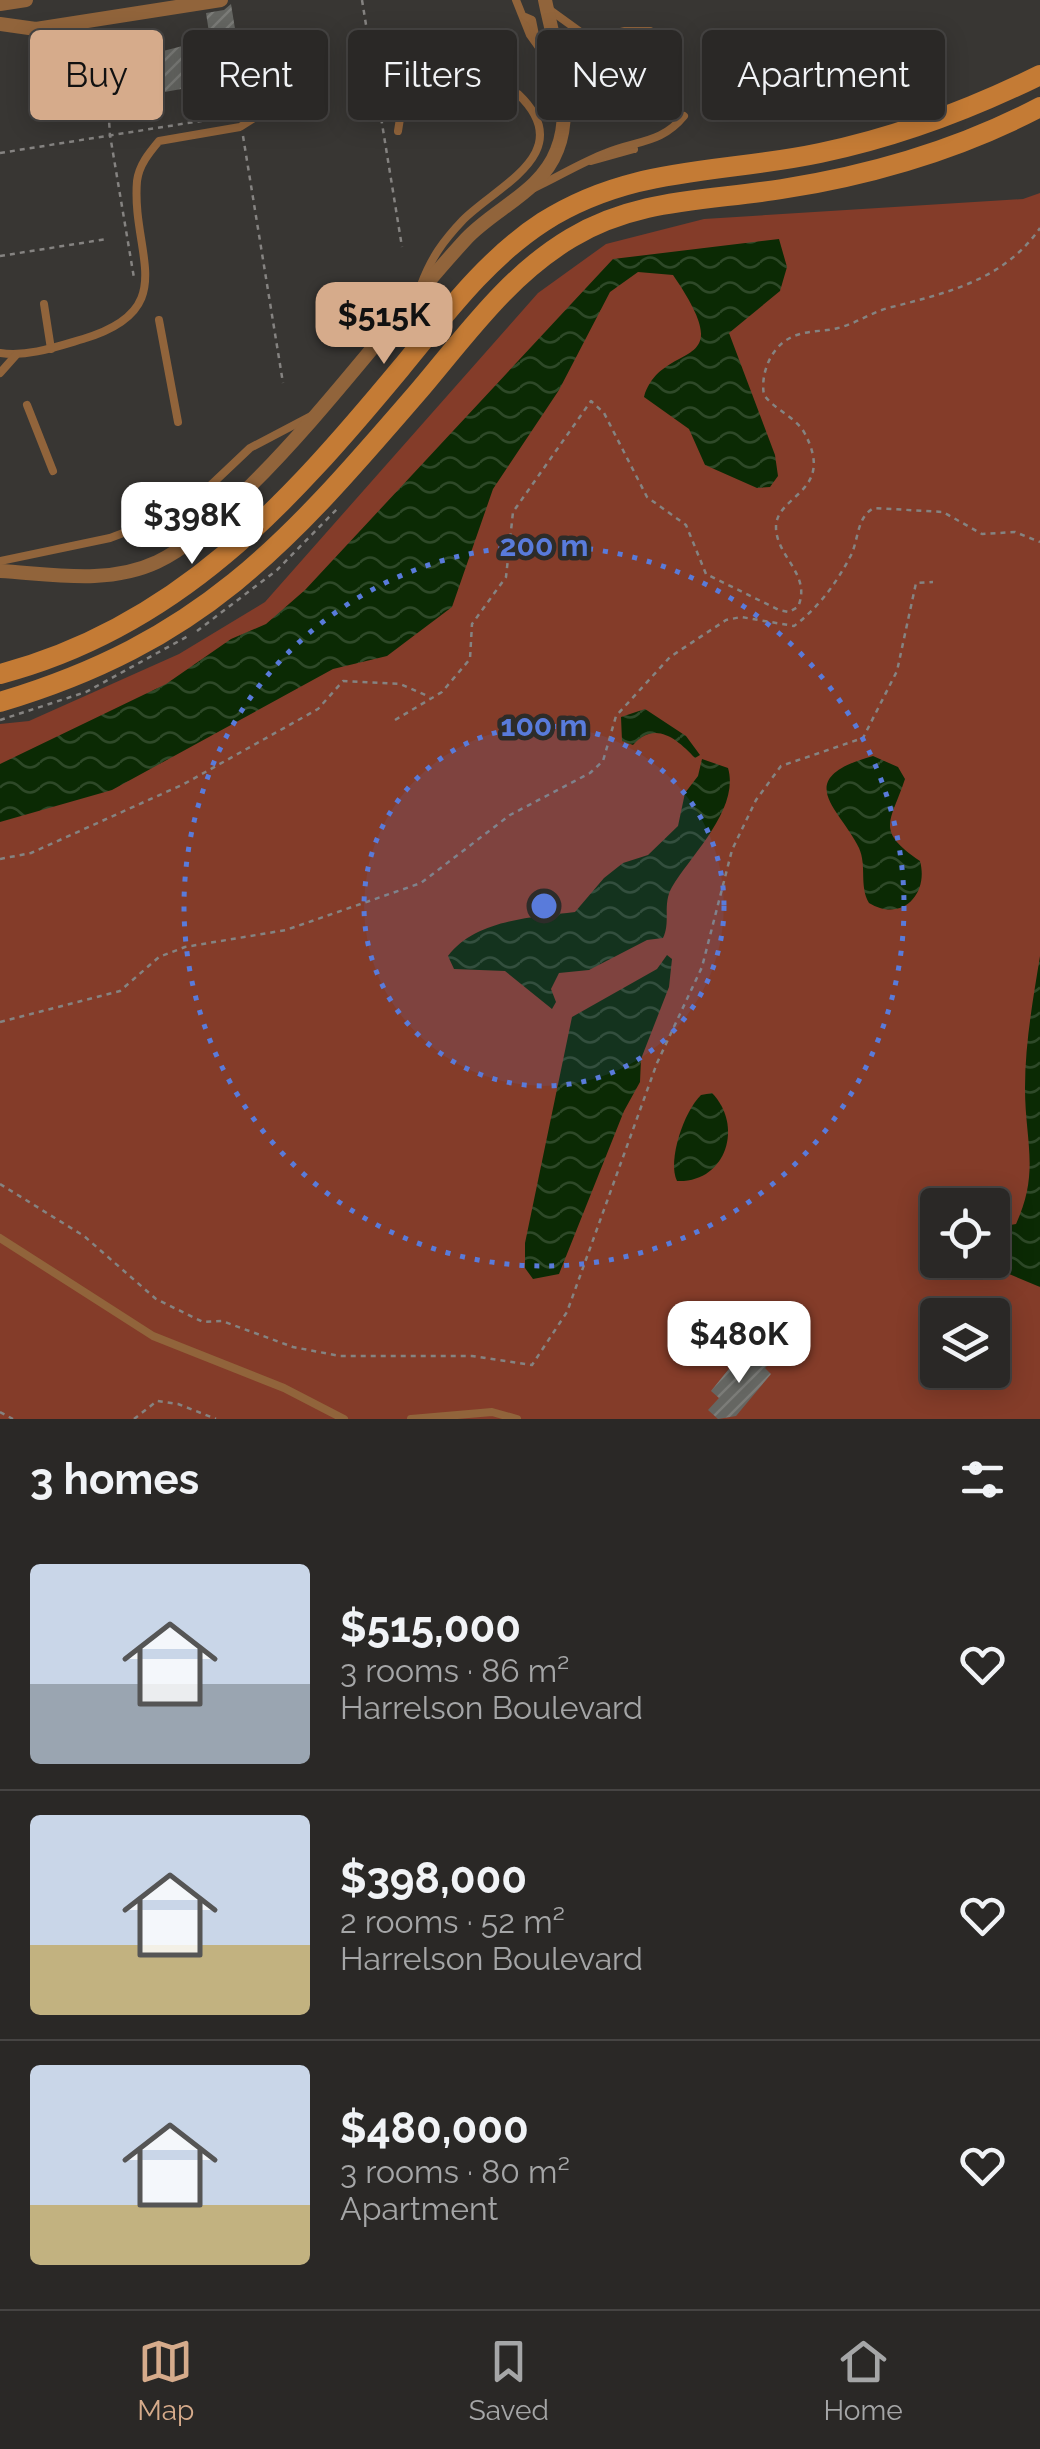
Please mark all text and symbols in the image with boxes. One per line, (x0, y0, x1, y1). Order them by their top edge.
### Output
chip: Buy (30, 30, 163, 120)
chip: Rent (183, 30, 328, 120)
chip: Filters (348, 30, 517, 120)
chip: New (537, 30, 682, 120)
chip: Apartment (702, 30, 945, 120)
pin: $515K (314, 282, 454, 367)
text: $515K (338, 296, 430, 333)
pin: $398K (122, 482, 262, 567)
text: $398K (143, 496, 241, 533)
text: 200 m (500, 528, 588, 563)
text: 100 m (501, 708, 587, 743)
centre of rings (526, 888, 562, 924)
map controls (920, 1188, 1010, 1388)
button: locate (920, 1188, 1010, 1278)
button: layers (920, 1298, 1010, 1388)
pin: $480K (669, 1301, 809, 1386)
text: $480K (690, 1315, 788, 1352)
icon: filters (955, 1452, 1010, 1507)
text: 3 homes (30, 1455, 199, 1504)
text: $515,000 (340, 1603, 521, 1652)
icon: home (110, 1604, 230, 1724)
icon: heart (955, 1637, 1010, 1692)
text: 3 rooms · 86 m² (340, 1652, 570, 1689)
text: Harrelson Boulevard (340, 1689, 643, 1726)
text: $398,000 (340, 1854, 527, 1903)
icon: home (110, 1855, 230, 1975)
icon: heart (955, 1888, 1010, 1943)
text: 2 rooms · 52 m² (340, 1903, 565, 1940)
text: Harrelson Boulevard (340, 1940, 643, 1977)
text: $480,000 (340, 2104, 529, 2153)
icon: home (110, 2105, 230, 2225)
icon: heart (955, 2138, 1010, 2193)
text: 3 rooms · 80 m² (340, 2153, 570, 2190)
text: Apartment (340, 2190, 498, 2227)
tab: Map (137, 2334, 194, 2427)
tab: Saved (469, 2334, 549, 2427)
tab: Home (823, 2334, 903, 2427)

